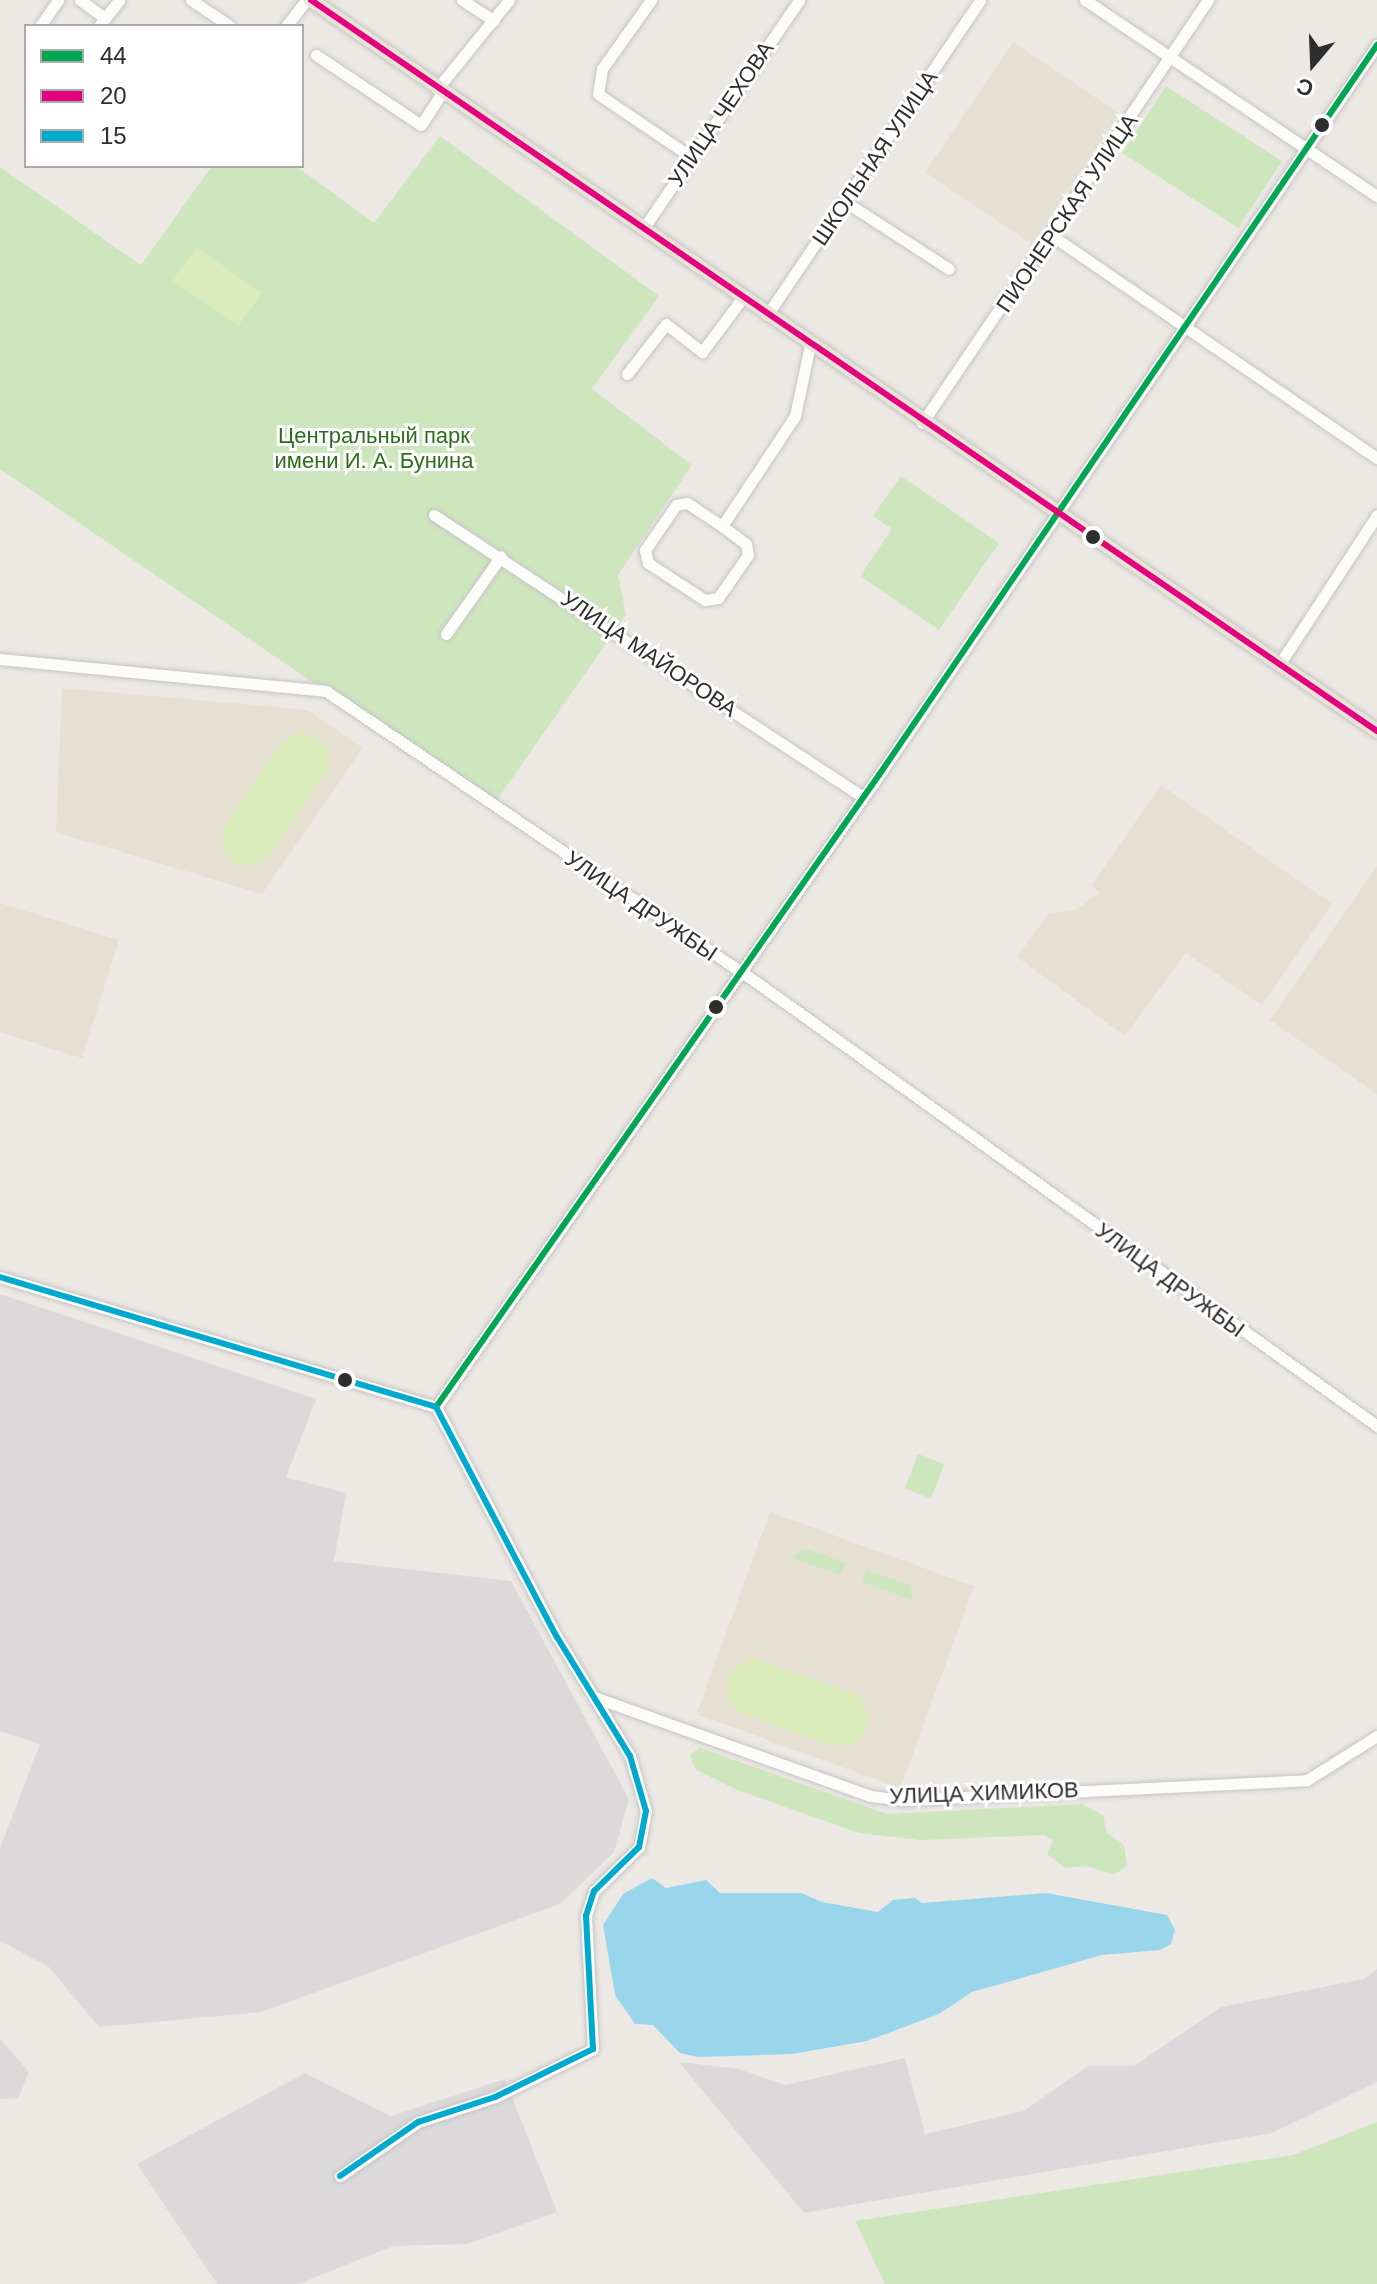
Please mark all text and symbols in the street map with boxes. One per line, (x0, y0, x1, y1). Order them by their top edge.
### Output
legend (24, 24, 304, 168)
north arrow (1273, 24, 1353, 104)
street label: УЛИЦА ЧЕХОВА (663, 36, 779, 192)
text: 44 (100, 42, 127, 69)
street label: ШКОЛЬНАЯ УЛИЦА (807, 65, 943, 251)
text: С (1293, 73, 1317, 102)
text: 20 (100, 82, 127, 109)
street label: ПИОНЕРСКАЯ УЛИЦА (991, 109, 1143, 317)
unlabelled marker (1314, 117, 1330, 133)
text: 15 (100, 122, 127, 149)
park label: Центральный парк имени И. А. Бунина (275, 422, 473, 474)
unlabelled marker (1085, 529, 1101, 545)
street label: УЛИЦА МАЙОРОВА (556, 585, 742, 723)
street label: УЛИЦА ДРУЖБЫ (560, 845, 722, 967)
unlabelled marker (708, 999, 724, 1015)
street label: УЛИЦА ДРУЖБЫ (1090, 1217, 1250, 1343)
unlabelled marker (337, 1372, 353, 1388)
street label: УЛИЦА ХИМИКОВ (889, 1777, 1079, 1809)

